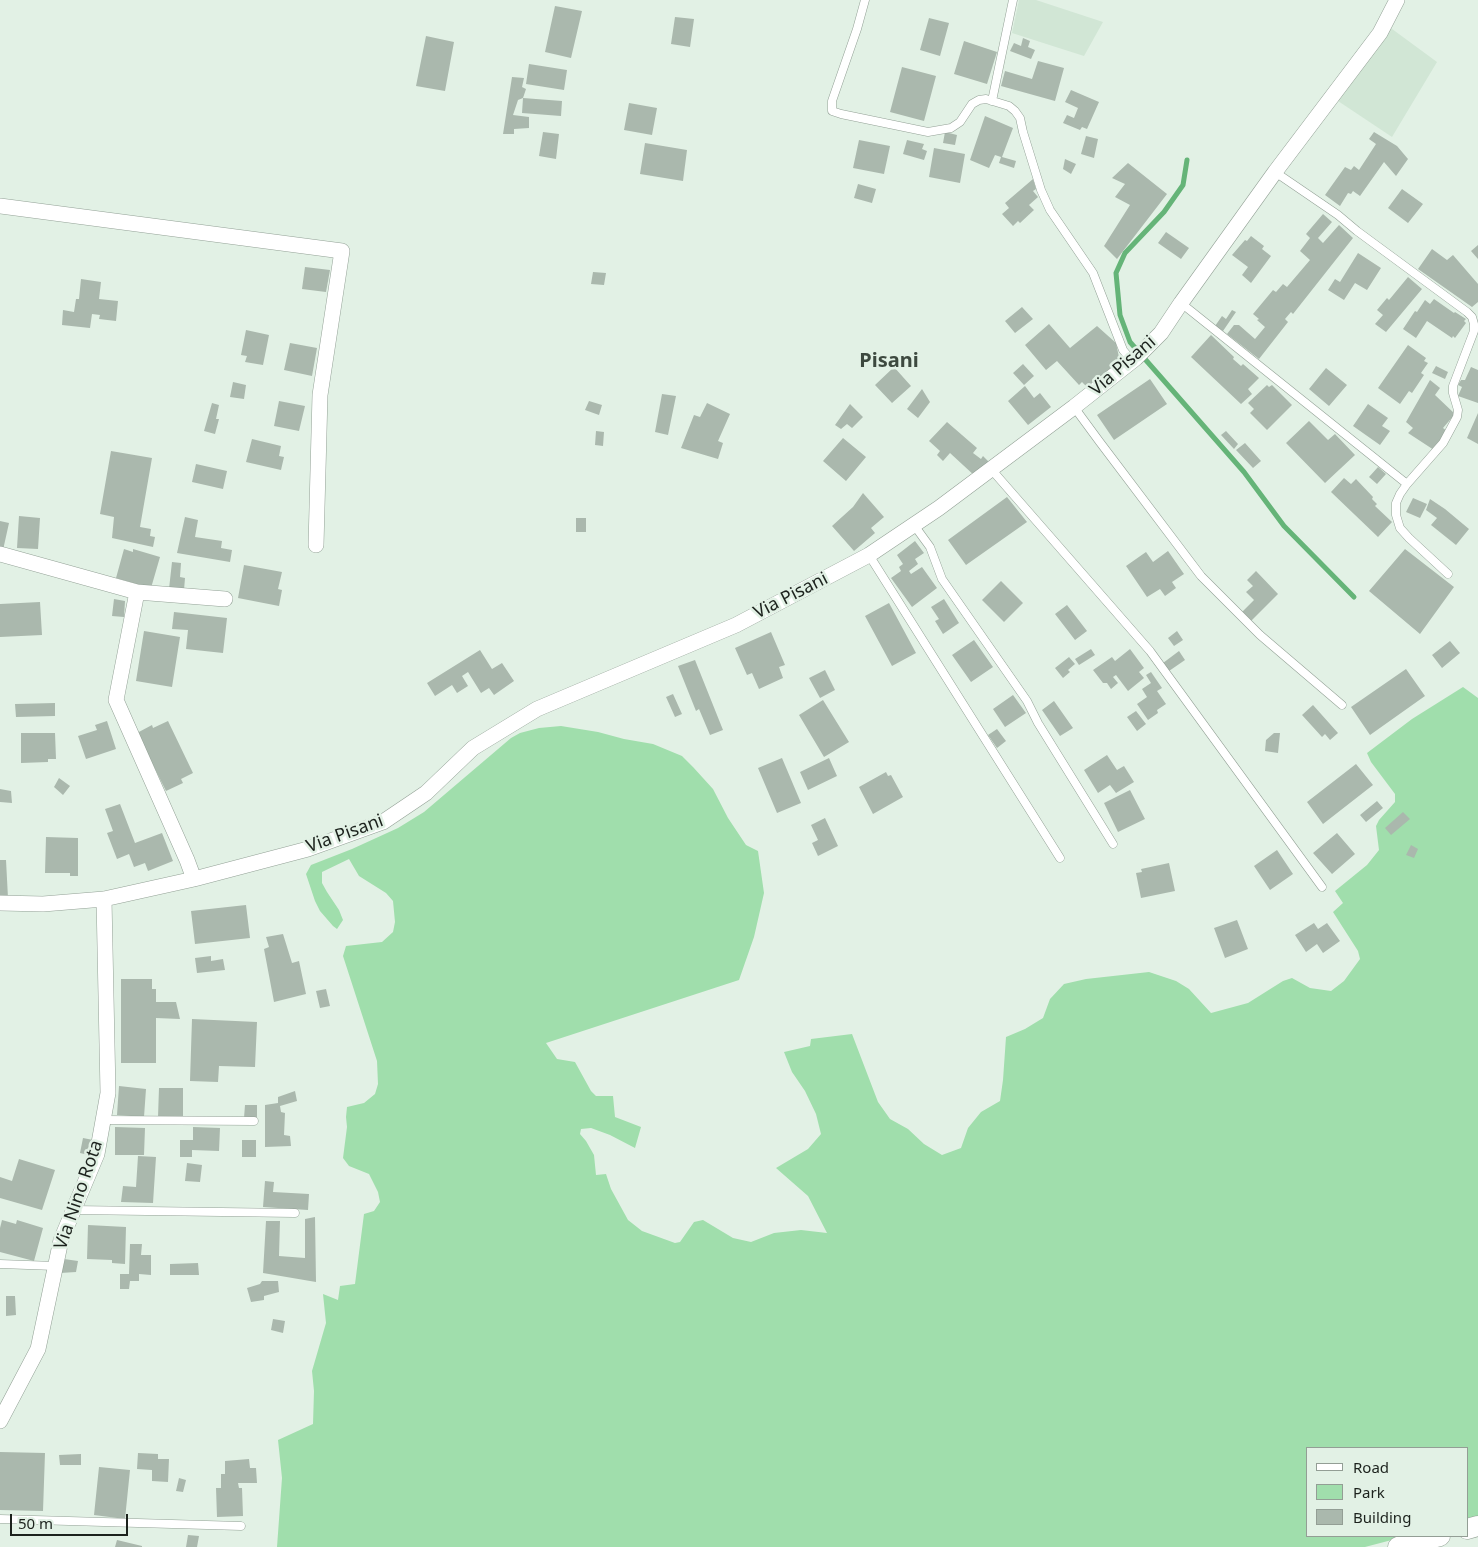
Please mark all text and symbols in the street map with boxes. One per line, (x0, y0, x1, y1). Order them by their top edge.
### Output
street label: Via Pisani (1086, 332, 1160, 400)
district label: Pisani (859, 349, 919, 373)
street label: Via Pisani (750, 568, 832, 624)
street label: Via Pisani (304, 810, 386, 858)
street label: Via Nino Rota (50, 1138, 108, 1252)
legend (1306, 1447, 1468, 1537)
text: Road (1353, 1457, 1389, 1477)
text: Park (1353, 1482, 1385, 1502)
scale bar (12, 1504, 130, 1536)
text: Building (1353, 1507, 1411, 1527)
text: 50 m (18, 1513, 53, 1533)

